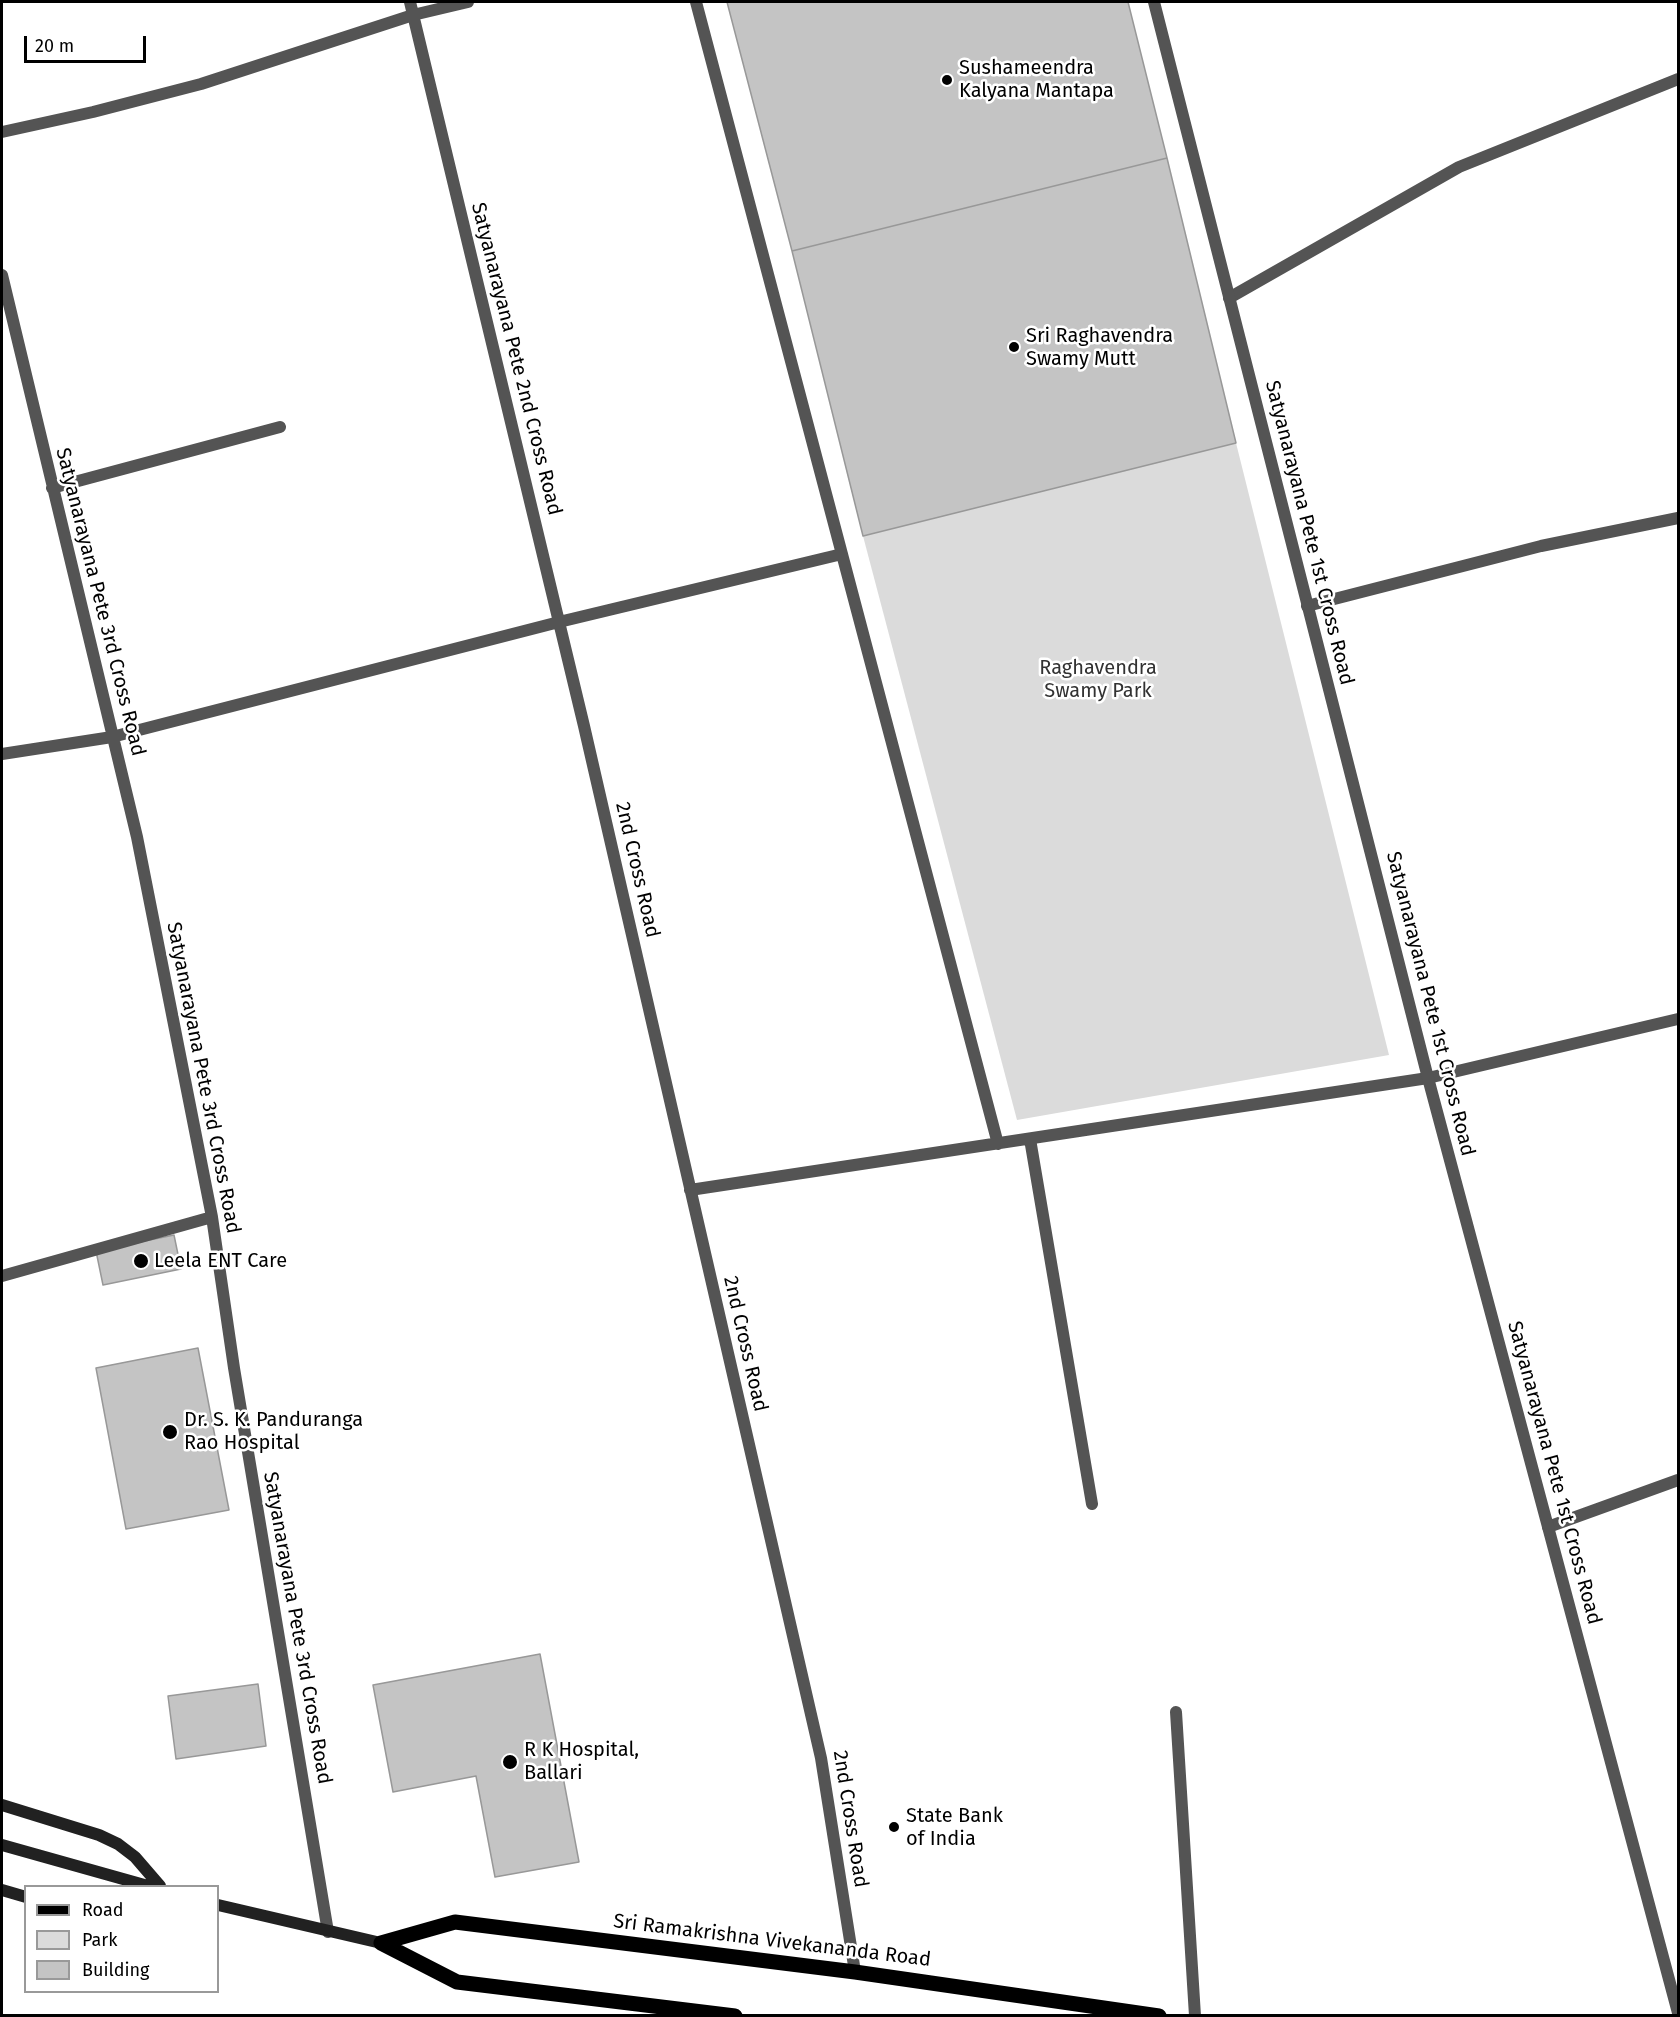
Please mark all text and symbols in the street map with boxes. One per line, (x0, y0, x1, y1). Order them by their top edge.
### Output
scale bar (27, 24, 148, 62)
text: 20 m (35, 35, 74, 57)
place label: Sushameendra Kalyana Mantapa (959, 56, 1114, 103)
marker: Sushameendra Kalyana Mantapa (940, 73, 954, 87)
street label: Satyanarayana Pete 2nd Cross Road (465, 200, 567, 518)
place label: Sri Raghavendra Swamy Mutt (1026, 324, 1173, 371)
marker: Sri Raghavendra Swamy Mutt (1007, 340, 1021, 354)
street label: Satyanarayana Pete 1st Cross Road (1260, 378, 1358, 688)
street label: Satyanarayana Pete 3rd Cross Road (50, 445, 150, 759)
park label: Raghavendra Swamy Park (1039, 656, 1157, 703)
street label: 2nd Cross Road (610, 800, 664, 940)
street label: Satyanarayana Pete 1st Cross Road (1381, 849, 1479, 1159)
street label: Satyanarayana Pete 3rd Cross Road (161, 920, 245, 1236)
place label: Leela ENT Care (154, 1249, 287, 1273)
marker: Leela ENT Care (132, 1252, 150, 1270)
street label: 2nd Cross Road (718, 1274, 772, 1414)
street label: Satyanarayana Pete 1st Cross Road (1502, 1319, 1606, 1627)
place label: Dr. S. K. Panduranga Rao Hospital (184, 1408, 363, 1455)
marker: Dr. S. K. Panduranga Rao Hospital (161, 1423, 179, 1441)
street label: Satyanarayana Pete 3rd Cross Road (258, 1470, 336, 1786)
place label: R K Hospital, Ballari (524, 1738, 639, 1785)
street label: 2nd Cross Road (827, 1749, 873, 1889)
marker: R K Hospital, Ballari (501, 1753, 519, 1771)
place label: State Bank of India (906, 1804, 1003, 1851)
marker: State Bank of India (887, 1820, 901, 1834)
legend (24, 1885, 219, 1993)
text: Road (82, 1899, 124, 1921)
street label: Sri Ramakrishna Vivekananda Road (612, 1910, 932, 1972)
text: Park (82, 1929, 117, 1951)
text: Building (82, 1959, 149, 1981)

